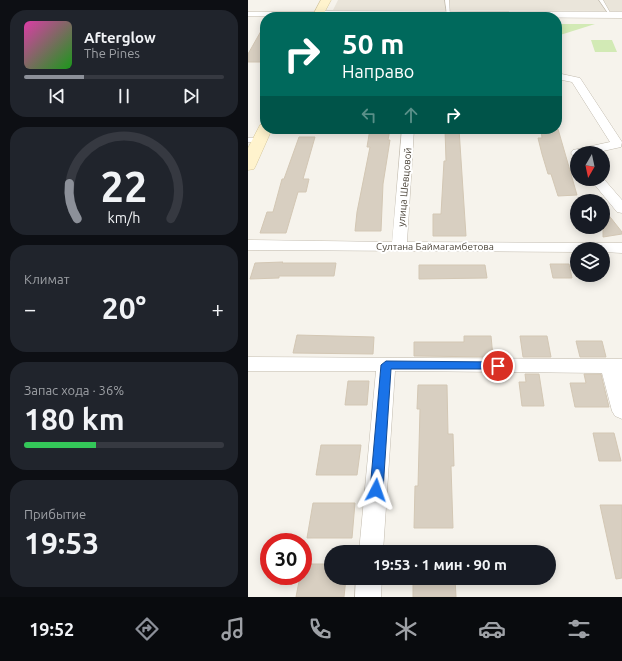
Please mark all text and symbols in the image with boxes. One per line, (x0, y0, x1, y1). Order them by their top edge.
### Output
icon: right (276, 28, 328, 80)
text: 50 m (342, 28, 404, 59)
text: Afterglow (84, 29, 156, 46)
text: The Pines (84, 46, 140, 60)
text: Направо (342, 61, 414, 81)
icon: previous (46, 85, 68, 107)
icon: pause (113, 85, 135, 107)
icon: next (180, 85, 202, 107)
icon: left (358, 104, 380, 126)
icon: ahead (400, 104, 422, 126)
icon: right (442, 104, 464, 126)
north arrow (570, 146, 610, 186)
map controls (570, 146, 610, 282)
street label: улица Шевцовой (396, 147, 413, 227)
text: 22 (101, 163, 147, 210)
button: sound (570, 194, 610, 234)
text: km/h (108, 210, 140, 226)
street label: Султана Баймагамбетова (376, 241, 494, 252)
button: layers (570, 242, 610, 282)
text: Климат (24, 272, 69, 286)
text: 20° (102, 291, 146, 325)
text: − (24, 296, 36, 321)
text: + (212, 296, 224, 321)
pin (481, 349, 515, 383)
icon: arrive (487, 355, 509, 377)
text: Запас хода · 36% (24, 383, 124, 397)
text: 180 km (24, 402, 125, 436)
position arrow (355, 469, 397, 511)
text: Прибытие (24, 507, 86, 521)
text: 19:53 (24, 526, 99, 560)
speed limit sign: 30 (260, 533, 312, 585)
text: 19:53 · 1 мин · 90 m (373, 556, 507, 573)
icon: directions (133, 615, 161, 643)
icon: music (219, 615, 247, 643)
icon: phone (306, 615, 334, 643)
icon: climate (392, 615, 420, 643)
icon: car (478, 615, 506, 643)
icon: filters (565, 615, 593, 643)
text: 19:52 (29, 619, 74, 639)

